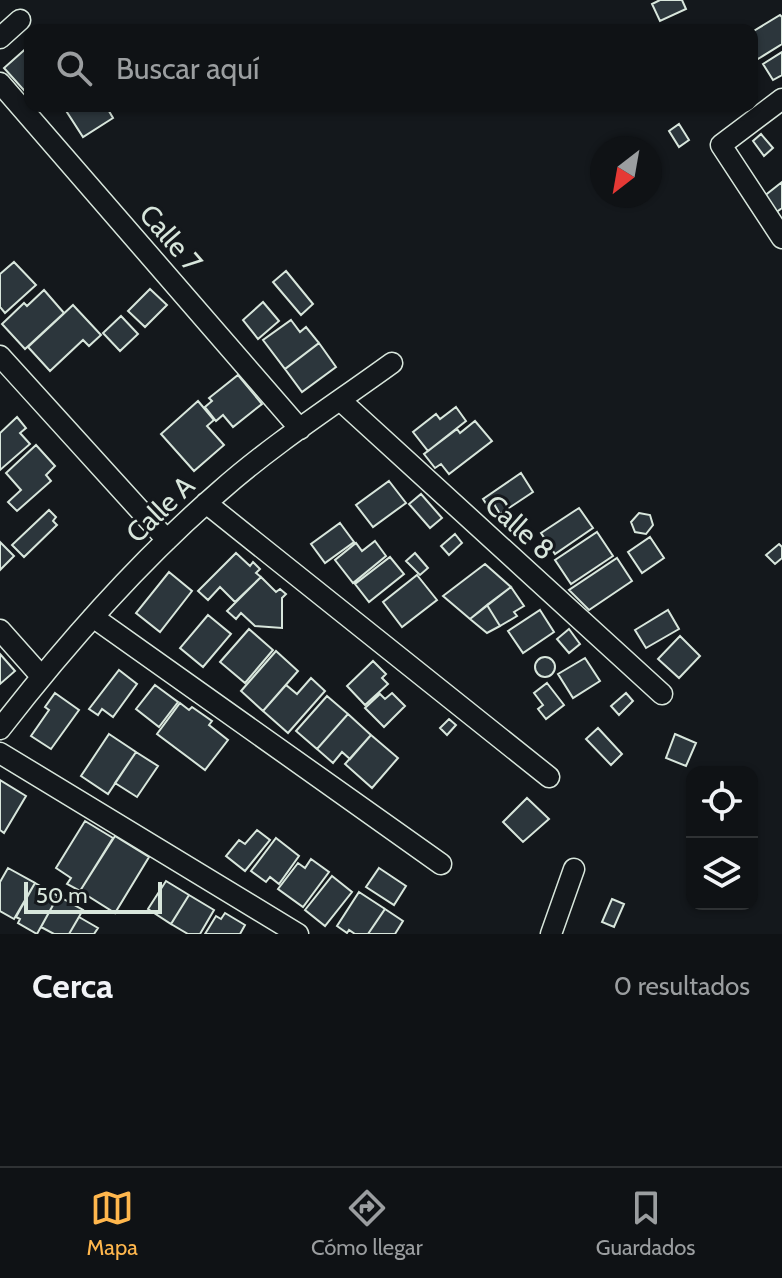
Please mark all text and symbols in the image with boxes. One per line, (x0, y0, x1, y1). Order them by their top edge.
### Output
search box (24, 24, 758, 112)
icon: search (52, 46, 96, 90)
text: Buscar aquí (116, 50, 259, 87)
north arrow (590, 136, 662, 208)
street label: Calle 7 (132, 197, 210, 279)
street label: Calle A (119, 468, 202, 550)
street label: Calle 8 (478, 487, 562, 567)
map controls (686, 766, 758, 910)
button: locate (686, 766, 758, 838)
button: layers (686, 838, 758, 910)
scale bar (24, 878, 162, 914)
text: 50 m (36, 882, 88, 909)
text: Cerca (32, 965, 113, 1007)
text: 0 resultados (614, 970, 750, 1002)
tab: Mapa (87, 1186, 138, 1261)
tab: Cómo llegar (311, 1186, 423, 1261)
tab: Guardados (596, 1186, 695, 1261)

